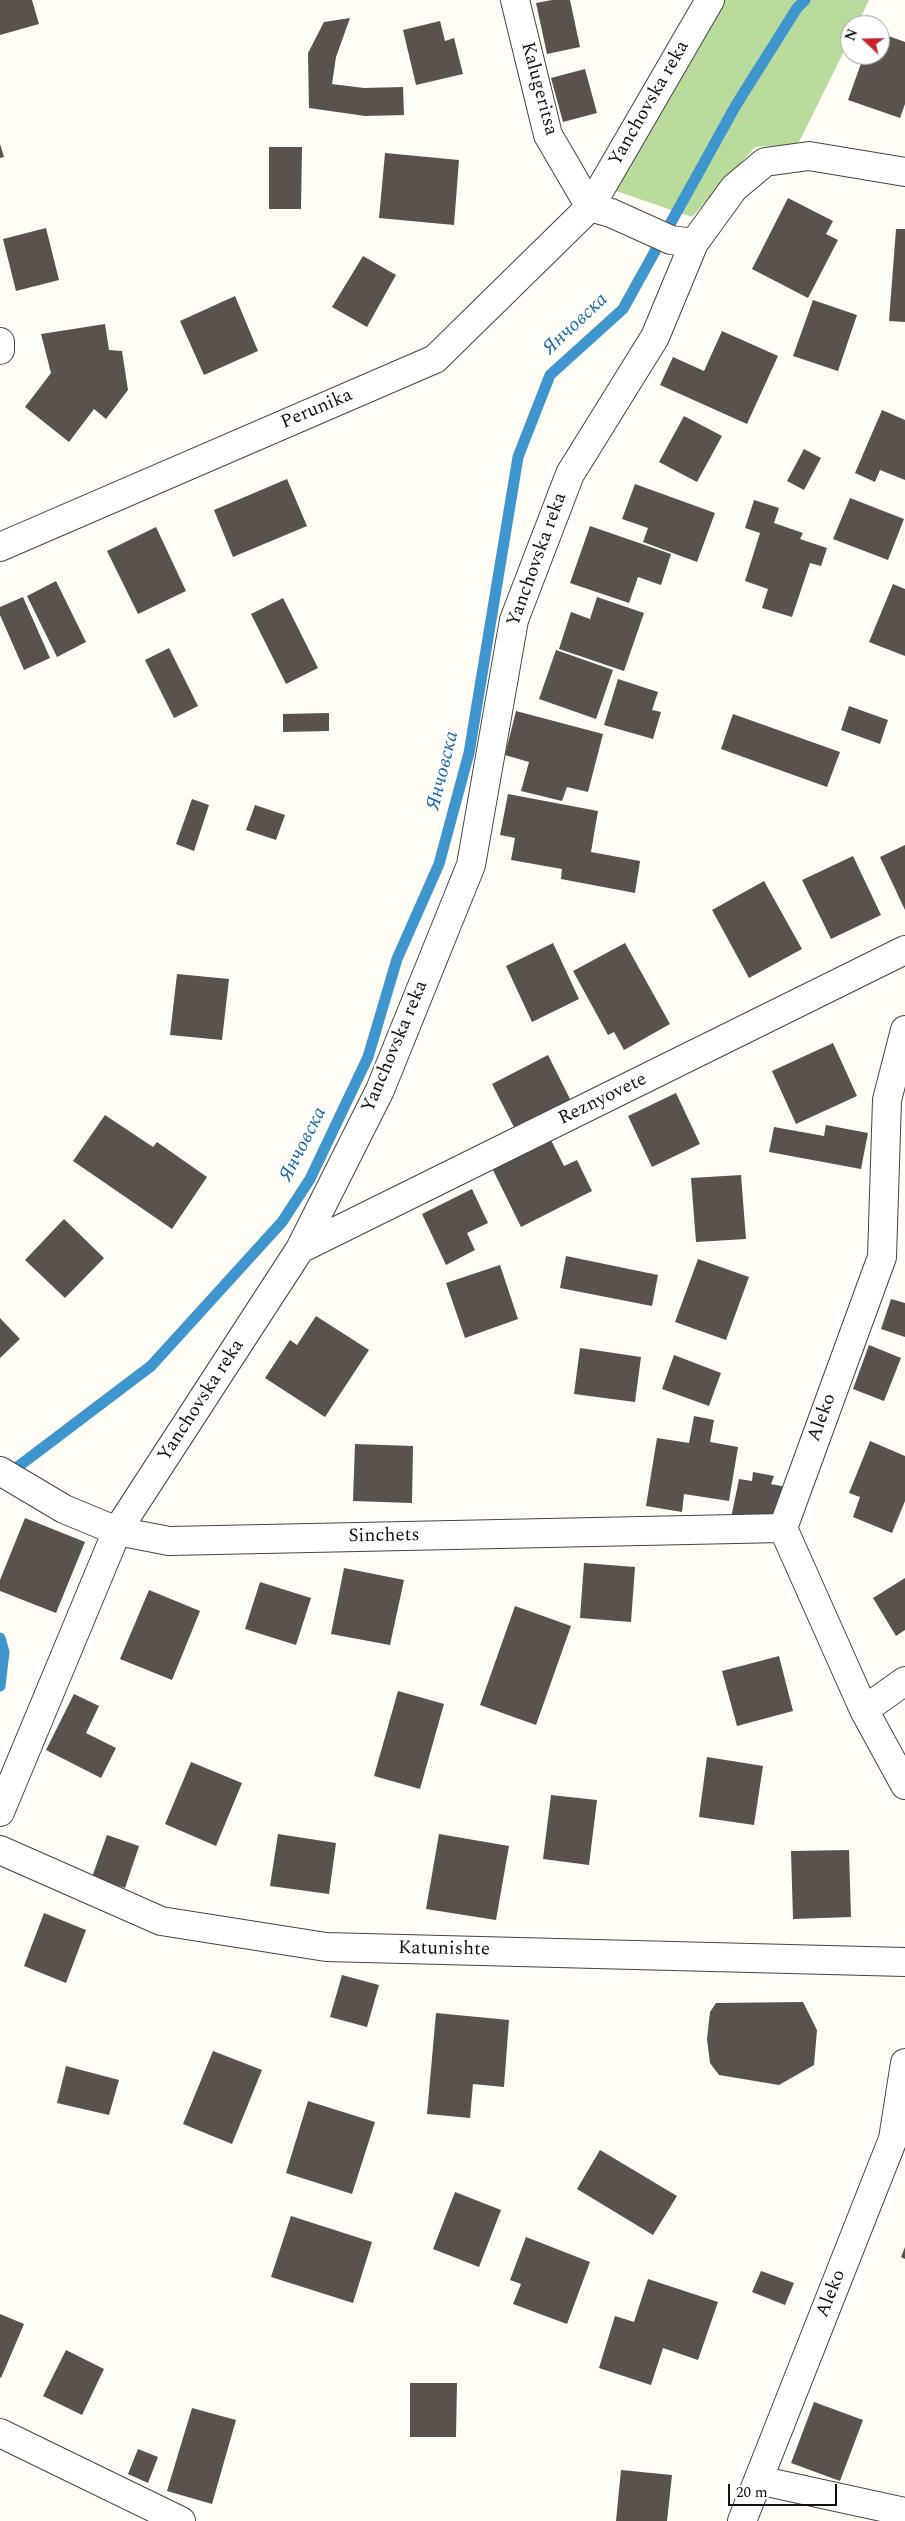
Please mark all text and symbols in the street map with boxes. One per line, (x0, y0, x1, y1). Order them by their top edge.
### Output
north arrow (840, 15, 890, 65)
text: N (840, 26, 863, 44)
street label: Yanchovska reka (605, 37, 695, 171)
street label: Kalugeritsa (515, 40, 561, 138)
water label: Янчовска (538, 289, 614, 361)
street label: Perunika (278, 385, 356, 435)
street label: Yanchovska reka (503, 490, 573, 630)
water label: Янчовска (423, 729, 465, 813)
street label: Yanchovska reka (358, 978, 434, 1116)
street label: Reznyovete (555, 1069, 651, 1131)
water label: Янчовска (275, 1104, 333, 1186)
street label: Yanchovska reka (154, 1336, 250, 1466)
street label: Aleko (804, 1391, 842, 1445)
street label: Sinchets (348, 1525, 420, 1549)
street label: Katunishte (398, 1938, 490, 1962)
street label: Aleko (812, 2267, 852, 2321)
scale bar (730, 2474, 839, 2506)
text: 20 m (736, 2481, 768, 2504)

